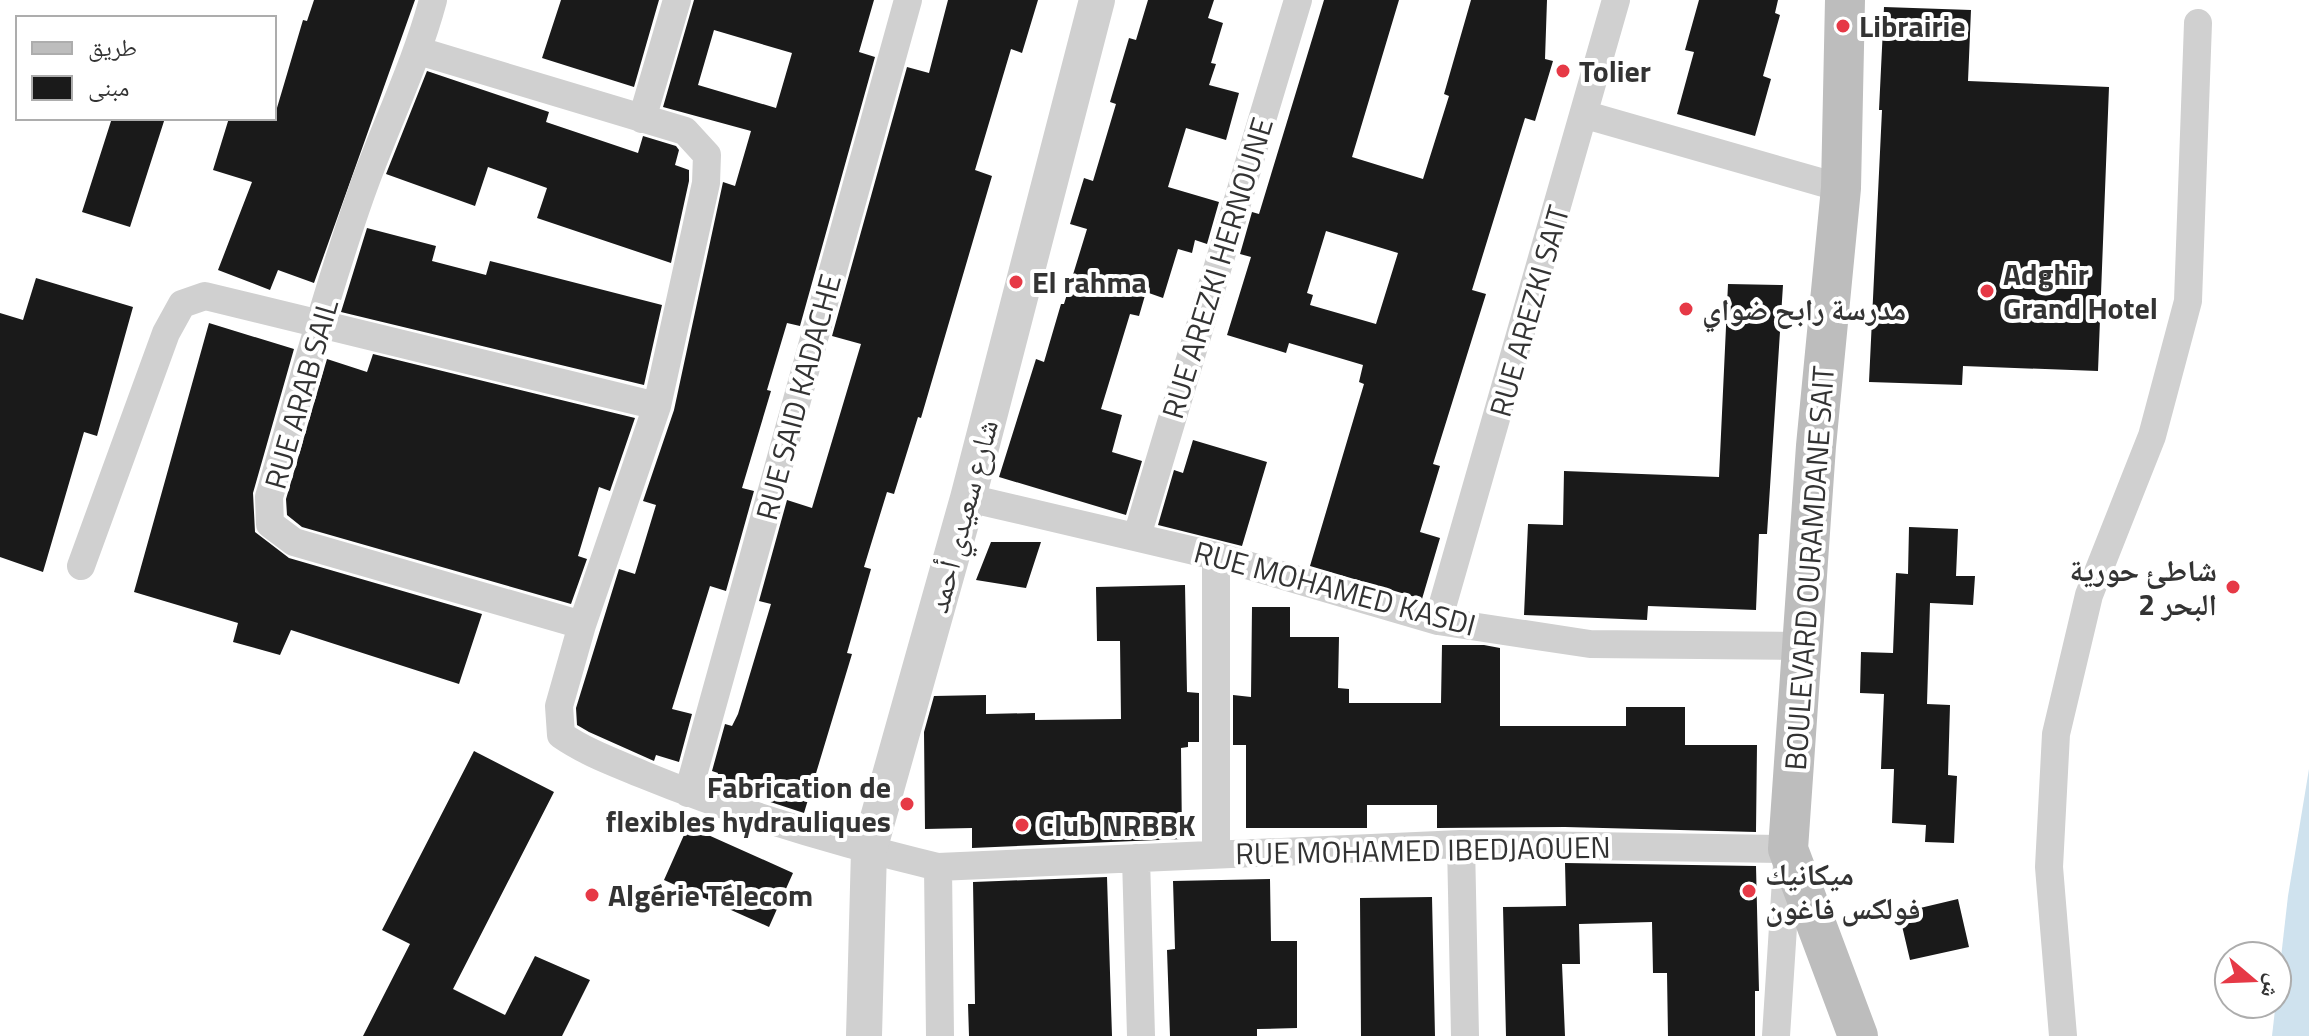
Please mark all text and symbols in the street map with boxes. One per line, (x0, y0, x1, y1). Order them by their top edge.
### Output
place label: Librairie (1859, 3, 1966, 49)
legend (16, 16, 276, 120)
marker: Librairie (1834, 17, 1852, 35)
text: طريق (88, 29, 137, 65)
place label: Tolier (1579, 48, 1651, 94)
marker: Tolier (1554, 62, 1572, 80)
text: مبنى (88, 69, 129, 105)
street label: RUE AREZKI HERNOUNE (1149, 112, 1285, 424)
street label: RUE AREZKI SAIT (1477, 200, 1581, 422)
place label: Adghir Grand Hotel (2003, 251, 2158, 331)
place label: El rahma (1032, 259, 1147, 305)
street label: RUE SAID KADACHE (743, 269, 853, 525)
marker: El rahma (1007, 273, 1025, 291)
marker: Adghir Grand Hotel (1978, 282, 1996, 300)
place label: مدرسة رابح ضواي (1702, 286, 1906, 333)
street label: RUE ARAB SAIL (252, 294, 350, 494)
marker: مدرسة رابح ضواي (1677, 300, 1695, 318)
street label: BOULEVARD OURAMDANE SAIT (1772, 364, 1846, 772)
street label: شارع سعيدي أحمد (914, 414, 1012, 618)
street label: RUE MOHAMED KASDI (1189, 528, 1481, 648)
place label: شاطئ حورية البحر 2 (2070, 547, 2217, 627)
marker: شاطئ حورية البحر 2 (2224, 578, 2242, 596)
place label: Fabrication de flexibles hydrauliques (606, 764, 891, 844)
marker: Fabrication de flexibles hydrauliques (898, 795, 916, 813)
place label: Club NRBBK (1038, 802, 1196, 848)
marker: Club NRBBK (1013, 816, 1031, 834)
street label: RUE MOHAMED IBEDJAOUEN (1235, 824, 1611, 876)
place label: ميكانيك فولكس فاغون (1765, 851, 1920, 931)
place label: Algérie Télecom (608, 872, 813, 918)
marker: ميكانيك فولكس فاغون (1740, 882, 1758, 900)
marker: Algérie Télecom (583, 886, 601, 904)
north arrow (2213, 940, 2293, 1020)
text: ش (2252, 970, 2292, 1003)

